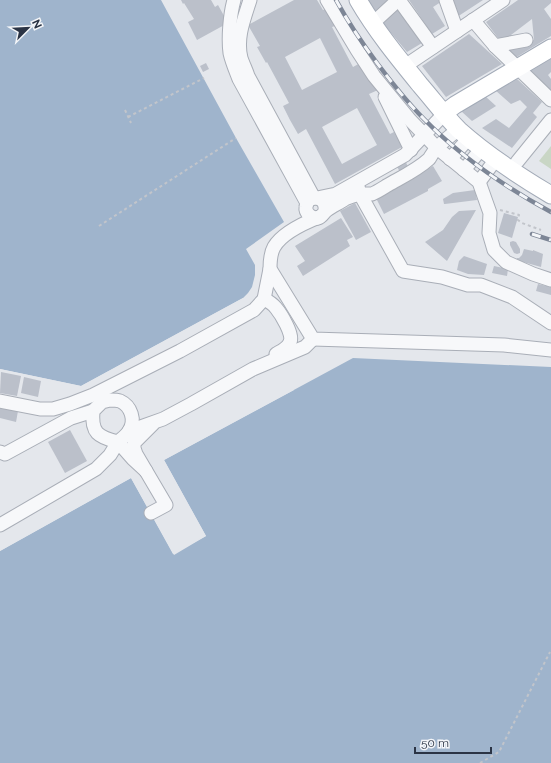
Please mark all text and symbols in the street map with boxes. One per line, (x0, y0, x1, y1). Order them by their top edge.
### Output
north arrow (8, 8, 48, 48)
text: N (29, 18, 44, 31)
scale bar (415, 729, 491, 755)
text: 50 m (421, 736, 449, 750)

